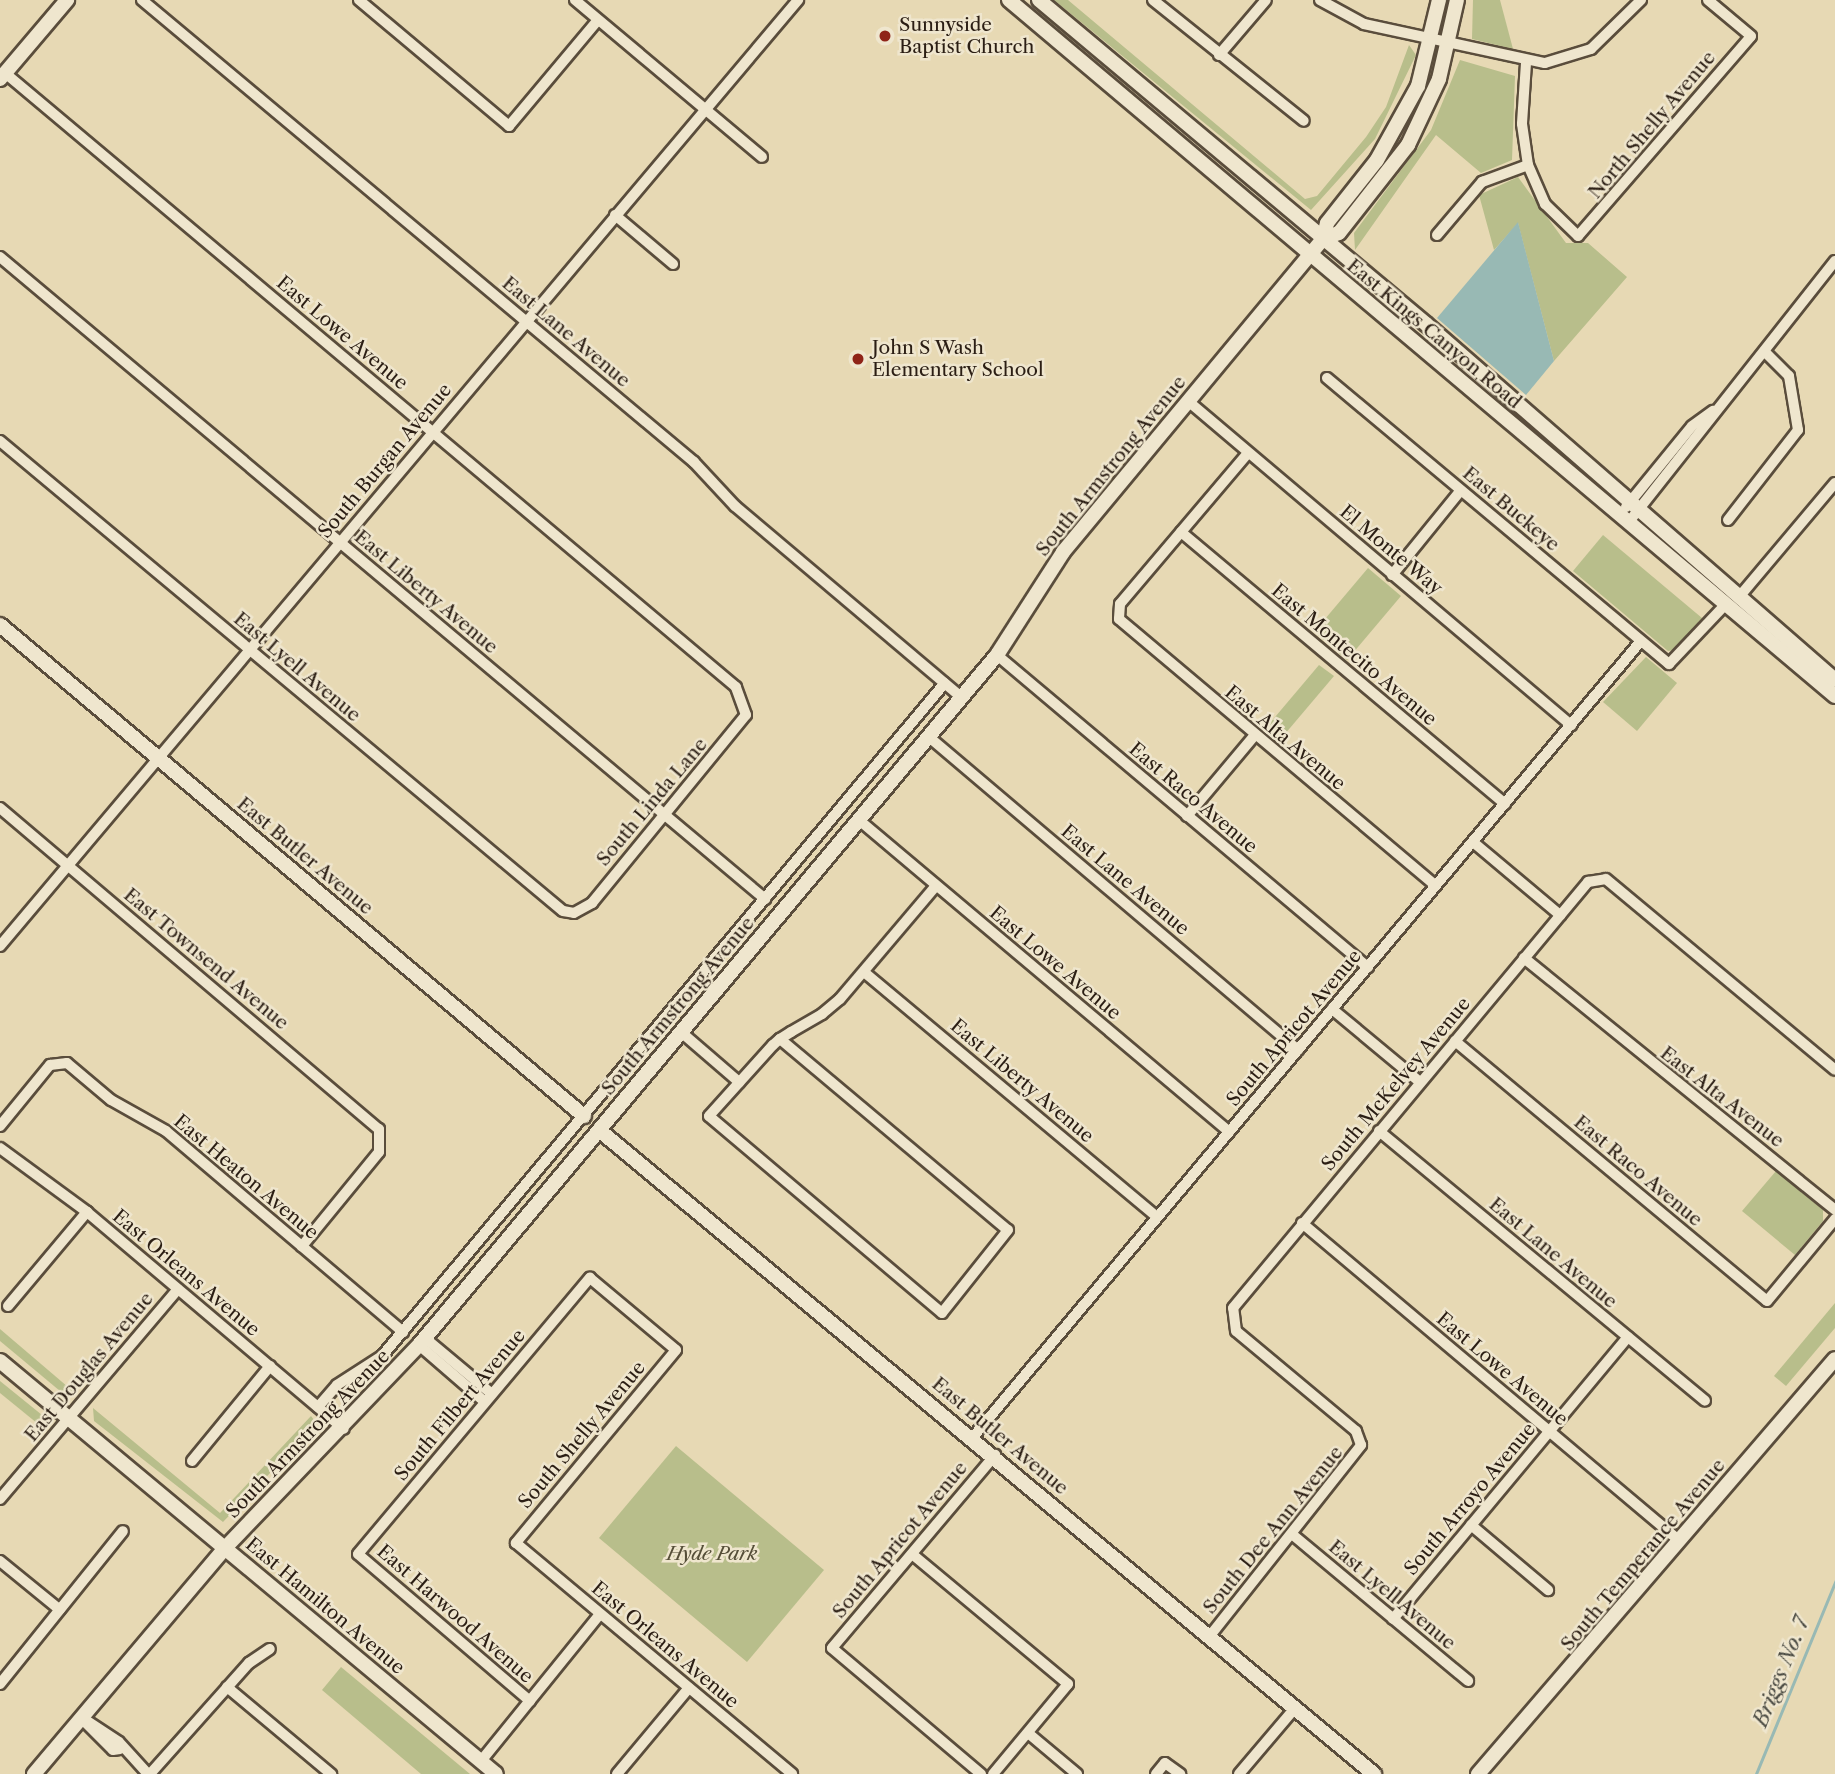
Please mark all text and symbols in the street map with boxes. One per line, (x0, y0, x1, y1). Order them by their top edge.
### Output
place label: Sunnyside Baptist Church (899, 14, 1034, 58)
marker: Sunnyside Baptist Church (877, 28, 893, 44)
street label: North Shelly Avenue (1583, 46, 1721, 204)
street label: East Kings Canyon Road (1342, 254, 1526, 414)
street label: East Lowe Avenue (271, 271, 413, 395)
street label: East Lane Avenue (497, 272, 635, 392)
place label: John S Wash Elementary School (872, 337, 1044, 381)
marker: John S Wash Elementary School (850, 351, 866, 367)
street label: South Armstrong Avenue (1031, 371, 1191, 561)
street label: South Burgan Avenue (313, 379, 457, 543)
street label: East Buckeye (1458, 462, 1564, 556)
street label: El Monte Way (1335, 500, 1447, 600)
street label: East Liberty Avenue (349, 525, 503, 659)
street label: East Montecito Avenue (1266, 579, 1442, 731)
street label: East Lyell Avenue (229, 607, 365, 727)
street label: East Alta Avenue (1219, 680, 1351, 796)
street label: South Linda Lane (592, 733, 712, 871)
street label: East Raco Avenue (1124, 737, 1262, 859)
street label: East Butler Avenue (232, 792, 378, 920)
street label: East Lane Avenue (1056, 820, 1194, 940)
street label: East Townsend Avenue (119, 883, 293, 1035)
street label: East Lowe Avenue (984, 901, 1126, 1025)
street label: South Armstrong Avenue (596, 912, 760, 1100)
street label: South Apricot Avenue (1221, 944, 1367, 1112)
street label: South McKelvey Avenue (1316, 992, 1476, 1176)
street label: East Liberty Avenue (945, 1014, 1099, 1148)
street label: East Alta Avenue (1655, 1041, 1789, 1153)
street label: East Heaton Avenue (169, 1110, 323, 1244)
street label: East Raco Avenue (1569, 1110, 1707, 1232)
street label: East Lane Avenue (1484, 1193, 1622, 1313)
street label: East Orleans Avenue (107, 1205, 265, 1341)
street label: East Douglas Avenue (20, 1288, 158, 1446)
street label: East Lowe Avenue (1431, 1307, 1573, 1431)
street label: South Filbert Avenue (390, 1324, 530, 1486)
street label: South Armstrong Avenue (221, 1344, 395, 1524)
street label: South Shelly Avenue (513, 1356, 651, 1514)
street label: East Butler Avenue (927, 1372, 1073, 1500)
street label: South Arroyo Avenue (1399, 1417, 1541, 1581)
street label: South Dee Ann Avenue (1198, 1441, 1348, 1619)
street label: South Temperance Avenue (1556, 1454, 1730, 1656)
street label: South Apricot Avenue (827, 1456, 973, 1624)
street label: East Hamilton Avenue (241, 1533, 409, 1679)
street label: East Lyell Avenue (1324, 1535, 1460, 1655)
street label: East Harwood Avenue (372, 1540, 538, 1688)
park label: Hyde Park (667, 1543, 757, 1565)
street label: East Orleans Avenue (586, 1577, 744, 1713)
water label: Briggs No. 7 (1748, 1613, 1814, 1731)

